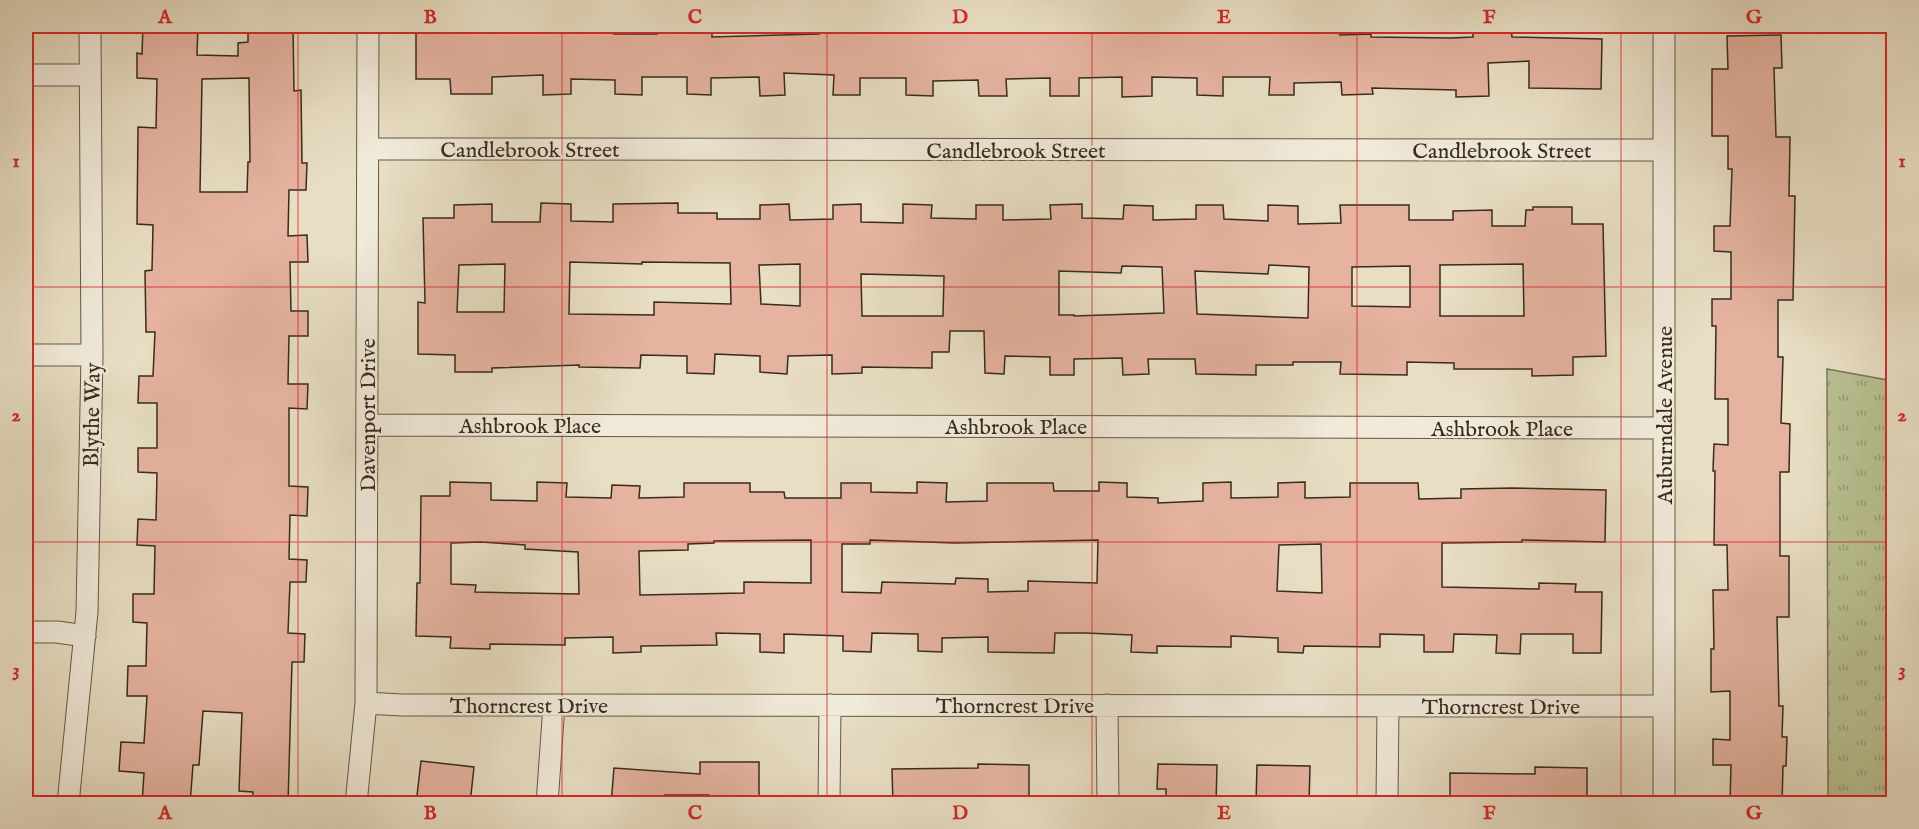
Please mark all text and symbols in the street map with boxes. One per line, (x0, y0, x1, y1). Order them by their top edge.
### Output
text: A (157, 5, 173, 30)
text: B (423, 5, 437, 30)
text: C (688, 5, 702, 30)
text: D (952, 5, 968, 30)
text: E (1217, 5, 1231, 30)
text: F (1483, 5, 1496, 30)
text: G (1746, 5, 1763, 30)
street label: Candlebrook Street (440, 137, 620, 165)
street label: Candlebrook Street (926, 138, 1106, 166)
street label: Candlebrook Street (1412, 138, 1592, 166)
text: 1 (12, 149, 20, 174)
text: 1 (1898, 149, 1906, 174)
street label: Auburndale Avenue (1652, 326, 1680, 505)
street label: Davenport Drive (355, 338, 383, 492)
street label: Blythe Way (78, 362, 108, 468)
text: 2 (11, 403, 21, 428)
text: 2 (1897, 403, 1907, 428)
street label: Ashbrook Place (458, 413, 601, 441)
street label: Ashbrook Place (944, 414, 1087, 442)
street label: Ashbrook Place (1430, 416, 1573, 444)
text: 3 (12, 658, 20, 683)
text: 3 (1898, 658, 1906, 683)
street label: Thorncrest Drive (450, 693, 608, 721)
street label: Thorncrest Drive (936, 693, 1094, 721)
street label: Thorncrest Drive (1422, 694, 1580, 722)
text: A (157, 801, 173, 826)
text: B (423, 801, 437, 826)
text: C (688, 801, 702, 826)
text: D (952, 801, 968, 826)
text: E (1217, 801, 1231, 826)
text: F (1483, 801, 1496, 826)
text: G (1746, 801, 1763, 826)

